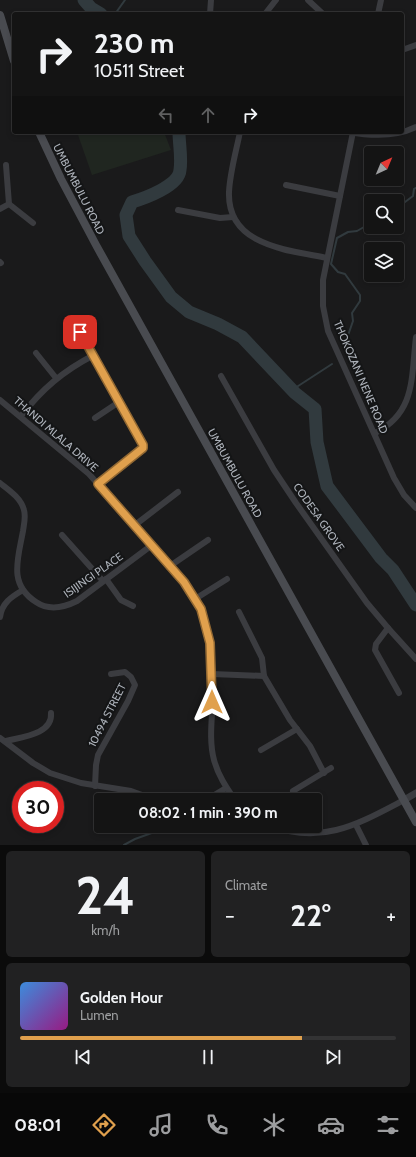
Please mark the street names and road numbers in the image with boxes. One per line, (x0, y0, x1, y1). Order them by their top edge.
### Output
street label: UMBUMBULU ROAD (50, 141, 108, 237)
street label: THOKOZANI NENE ROAD (331, 318, 391, 436)
street label: THANDI MLALA DRIVE (11, 393, 101, 475)
street label: UMBUMBULU ROAD (205, 426, 265, 520)
street label: CODESA GROVE (290, 480, 348, 554)
street label: ISIJINGI PLACE (61, 549, 125, 601)
street label: 10494 STREET (85, 681, 129, 749)

